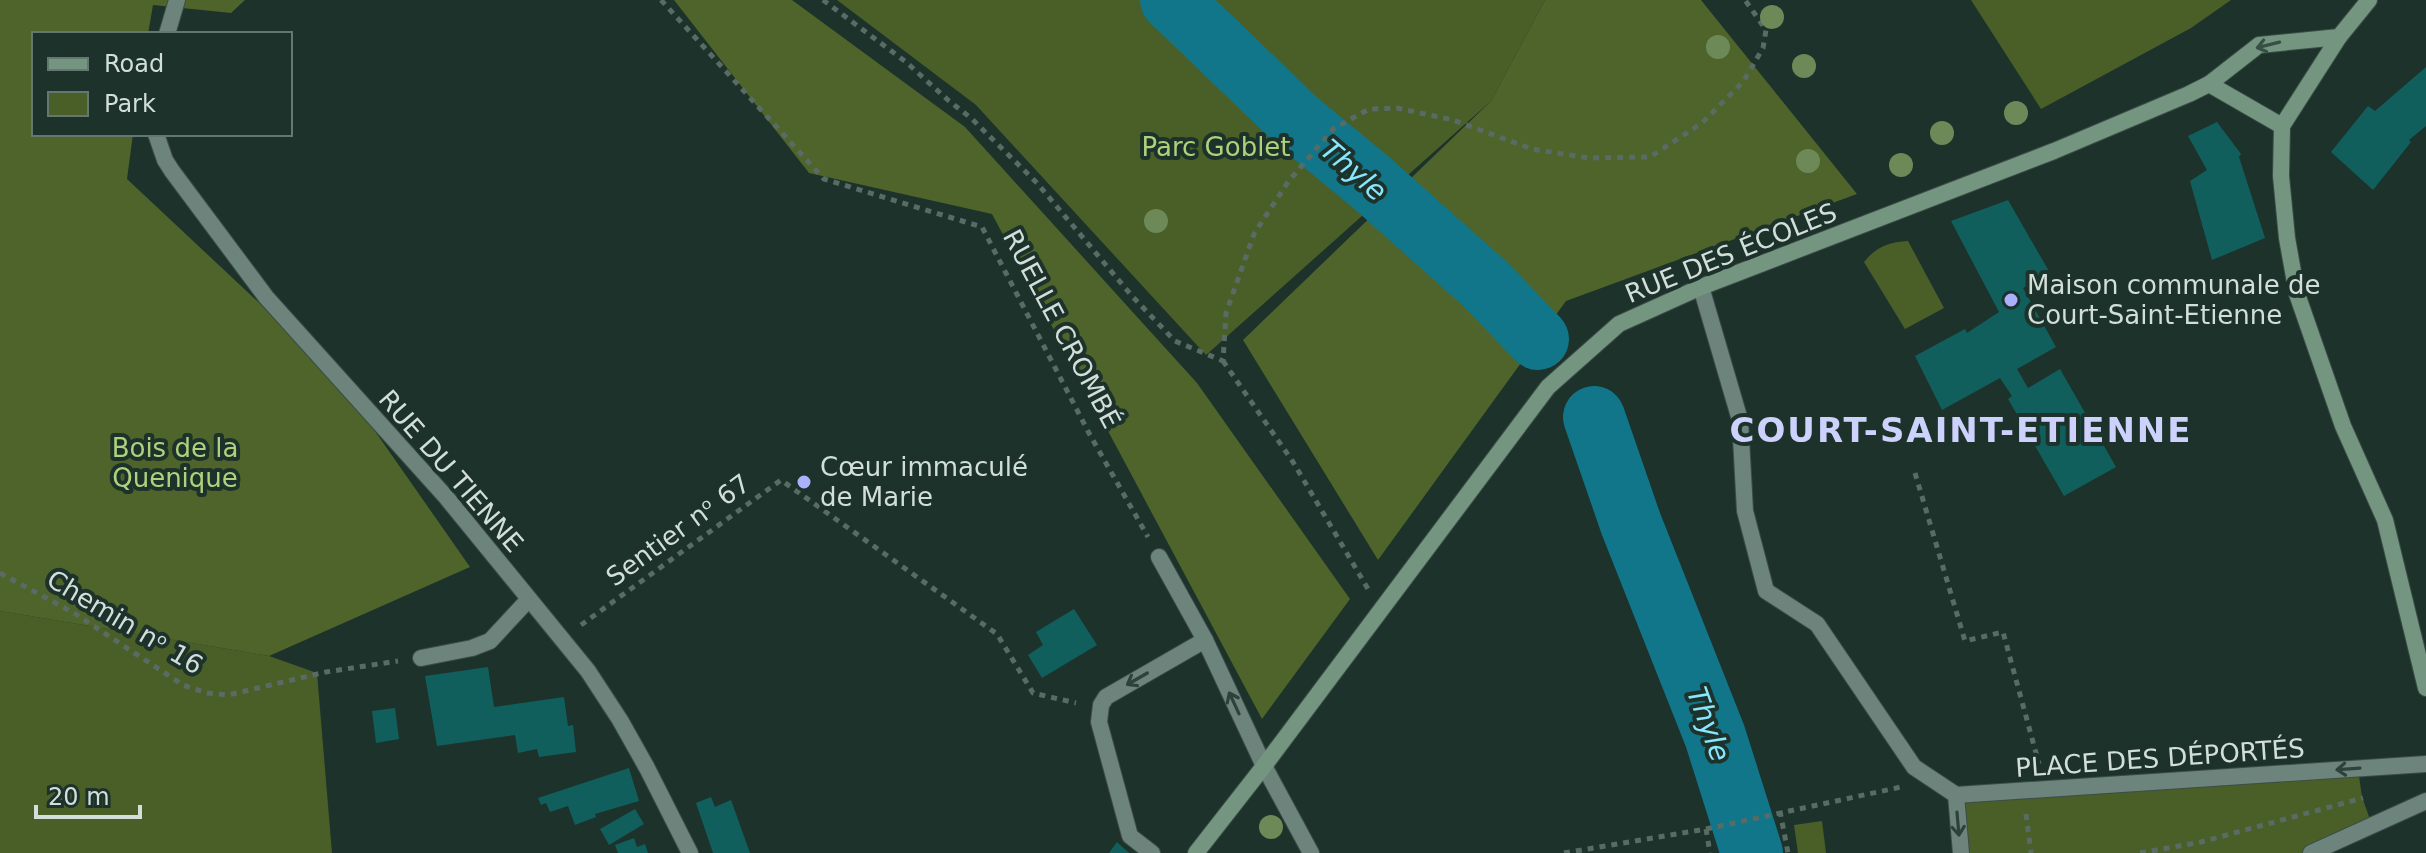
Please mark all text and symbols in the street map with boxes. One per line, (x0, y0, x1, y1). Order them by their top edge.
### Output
legend (32, 32, 292, 136)
one-way arrow (2256, 39, 2281, 54)
text: Road (104, 50, 164, 78)
text: Park (104, 90, 156, 118)
park label: Parc Goblet (1141, 132, 1291, 162)
water label: Thyle (1314, 133, 1393, 208)
street label: RUE DES ÉCOLES (1620, 196, 1841, 309)
street label: RUELLE CROMBÉ (997, 224, 1128, 433)
place label: Maison communale de Court-Saint-Etienne (2027, 270, 2321, 330)
marker: Maison communale de Court-Saint-Etienne (2002, 291, 2020, 309)
street label: RUE DU TIENNE (373, 384, 529, 558)
district label: COURT-SAINT-ETIENNE (1729, 410, 2193, 450)
park label: Bois de la Quenique (112, 433, 238, 493)
place label: Cœur immaculé de Marie (820, 452, 1028, 512)
street label: Sentier nᵒ 67 (600, 468, 756, 592)
marker: Cœur immaculé de Marie (795, 473, 813, 491)
street label: Chemin nᵒ 16 (42, 564, 208, 680)
one-way arrow (1126, 671, 1149, 687)
water label: Thyle (1680, 683, 1737, 766)
one-way arrow (1226, 692, 1241, 715)
street label: PLACE DES DÉPORTÉS (2014, 732, 2306, 783)
one-way arrow (2335, 762, 2362, 777)
scale bar (36, 769, 140, 819)
text: 20 m (48, 783, 110, 811)
one-way arrow (1951, 810, 1966, 837)

